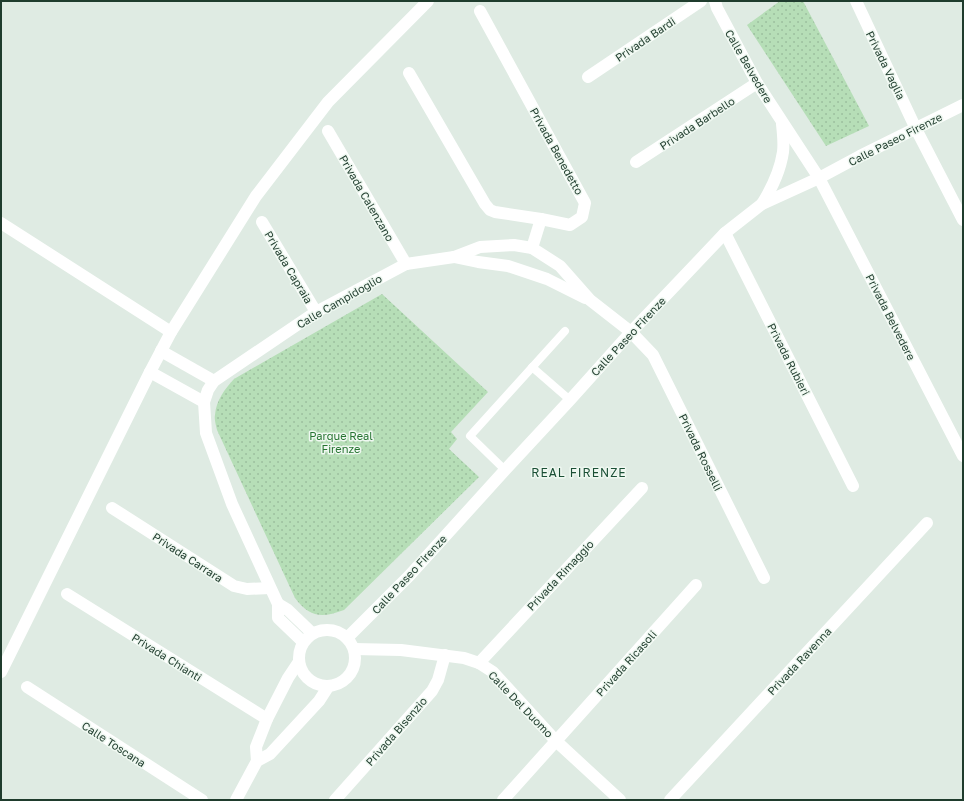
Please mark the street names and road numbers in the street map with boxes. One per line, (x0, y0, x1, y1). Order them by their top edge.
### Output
street label: Privada Bardi (612, 14, 678, 64)
street label: Calle Belvedere (723, 27, 775, 105)
street label: Privada Vaglia (864, 29, 908, 101)
street label: Privada Barbello (657, 94, 737, 152)
street label: Privada Benedetto (528, 105, 587, 197)
street label: Calle Paseo Firenze (846, 110, 944, 168)
street label: Privada Calenzano (337, 152, 397, 244)
street label: Privada Capraia (262, 228, 316, 306)
street label: Calle Campidoglio (294, 271, 384, 331)
street label: Privada Belvedere (864, 272, 918, 362)
street label: Calle Paseo Firenze (588, 294, 668, 378)
street label: Privada Rubieri (765, 321, 813, 397)
street label: Privada Rosselli (677, 411, 725, 493)
street label: Privada Carrara (150, 529, 226, 585)
street label: Calle Paseo Firenze (369, 532, 449, 616)
street label: Privada Rimaggio (524, 537, 596, 613)
street label: Privada Ravenna (764, 625, 834, 697)
street label: Privada Ricasoli (593, 627, 659, 698)
street label: Privada Chianti (130, 630, 204, 684)
street label: Calle Del Duomo (486, 668, 556, 740)
street label: Privada Bisenzio (363, 694, 430, 768)
street label: Calle Toscana (80, 719, 148, 769)

